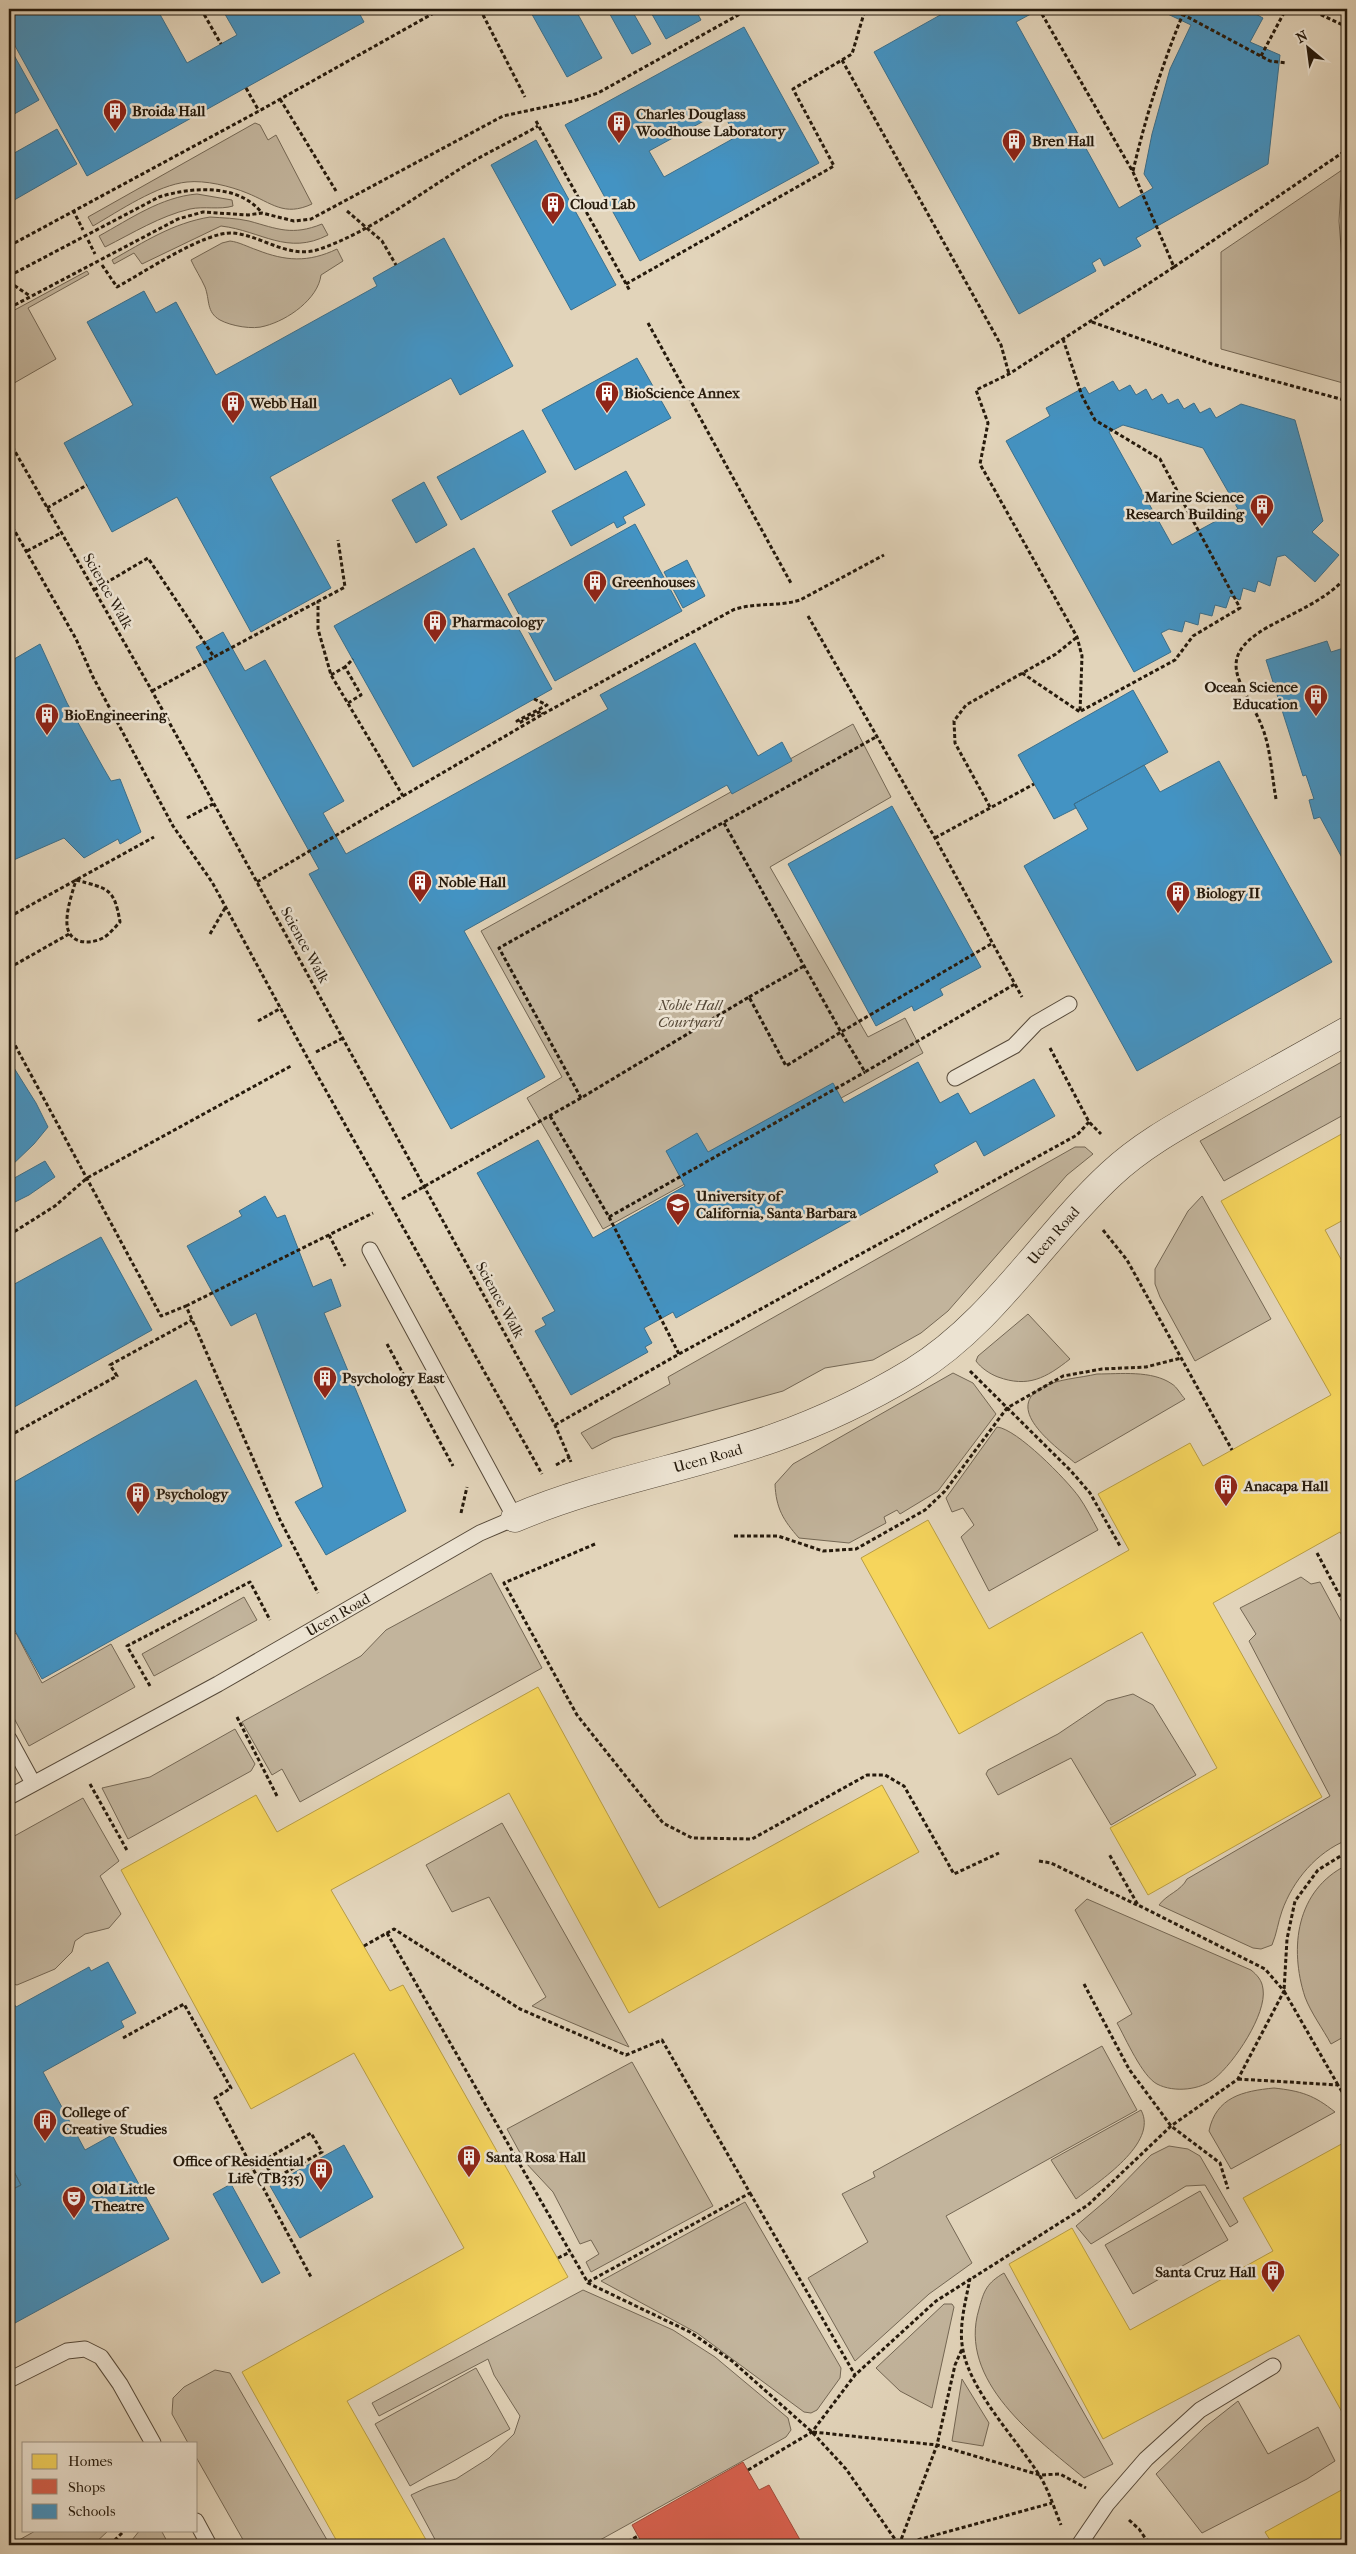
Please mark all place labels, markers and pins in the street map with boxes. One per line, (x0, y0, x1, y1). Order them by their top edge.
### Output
building icon: Broida Hall (102, 98, 128, 132)
place label: Broida Hall (132, 102, 206, 120)
place label: Charles Douglass Woodhouse Laboratory (635, 105, 787, 140)
building icon: Charles Douglass Woodhouse Laboratory (606, 110, 632, 144)
building icon: Bren Hall (1001, 128, 1027, 162)
place label: Bren Hall (1032, 132, 1095, 150)
building icon: Cloud Lab (540, 191, 566, 225)
place label: Cloud Lab (570, 195, 635, 213)
building icon: BioScience Annex (594, 380, 620, 414)
place label: BioScience Annex (624, 384, 740, 402)
building icon: Webb Hall (220, 390, 246, 424)
place label: Webb Hall (249, 394, 318, 412)
place label: Marine Science Research Building (1125, 488, 1245, 523)
building icon: Marine Science Research Building (1249, 493, 1275, 527)
building icon: Greenhouses (582, 569, 608, 603)
place label: Greenhouses (612, 573, 696, 591)
building icon: Pharmacology (422, 609, 448, 643)
place label: Pharmacology (452, 613, 545, 631)
place label: Ocean Science Education (1204, 678, 1299, 713)
building icon: Ocean Science Education (1303, 683, 1329, 717)
building icon: BioEngineering (34, 702, 60, 736)
place label: BioEngineering (64, 706, 168, 724)
building icon: Noble Hall (407, 869, 433, 903)
place label: Noble Hall (438, 873, 507, 891)
building icon: Biology II (1165, 880, 1191, 914)
place label: Biology II (1196, 884, 1260, 902)
place label: University of California, Santa Barbara (695, 1187, 858, 1222)
school or university icon: University of California, Santa Barbara (665, 1192, 691, 1226)
building icon: Psychology East (312, 1365, 338, 1399)
place label: Psychology East (342, 1369, 445, 1387)
building icon: Anacapa Hall (1213, 1473, 1239, 1507)
place label: Anacapa Hall (1243, 1477, 1329, 1495)
building icon: Psychology (125, 1481, 151, 1515)
place label: Psychology (156, 1485, 229, 1503)
place label: College of Creative Studies (62, 2103, 168, 2138)
building icon: College of Creative Studies (32, 2108, 58, 2142)
building icon: Santa Rosa Hall (456, 2144, 482, 2178)
place label: Santa Rosa Hall (486, 2148, 587, 2166)
place label: Office of Residential Life (TB335) (173, 2152, 305, 2187)
building icon: Office of Residential Life (TB335) (308, 2157, 334, 2191)
place label: Old Little Theatre (91, 2180, 155, 2215)
theatre icon: Old Little Theatre (61, 2185, 87, 2219)
building icon: Santa Cruz Hall (1260, 2259, 1286, 2293)
place label: Santa Cruz Hall (1155, 2263, 1257, 2281)

